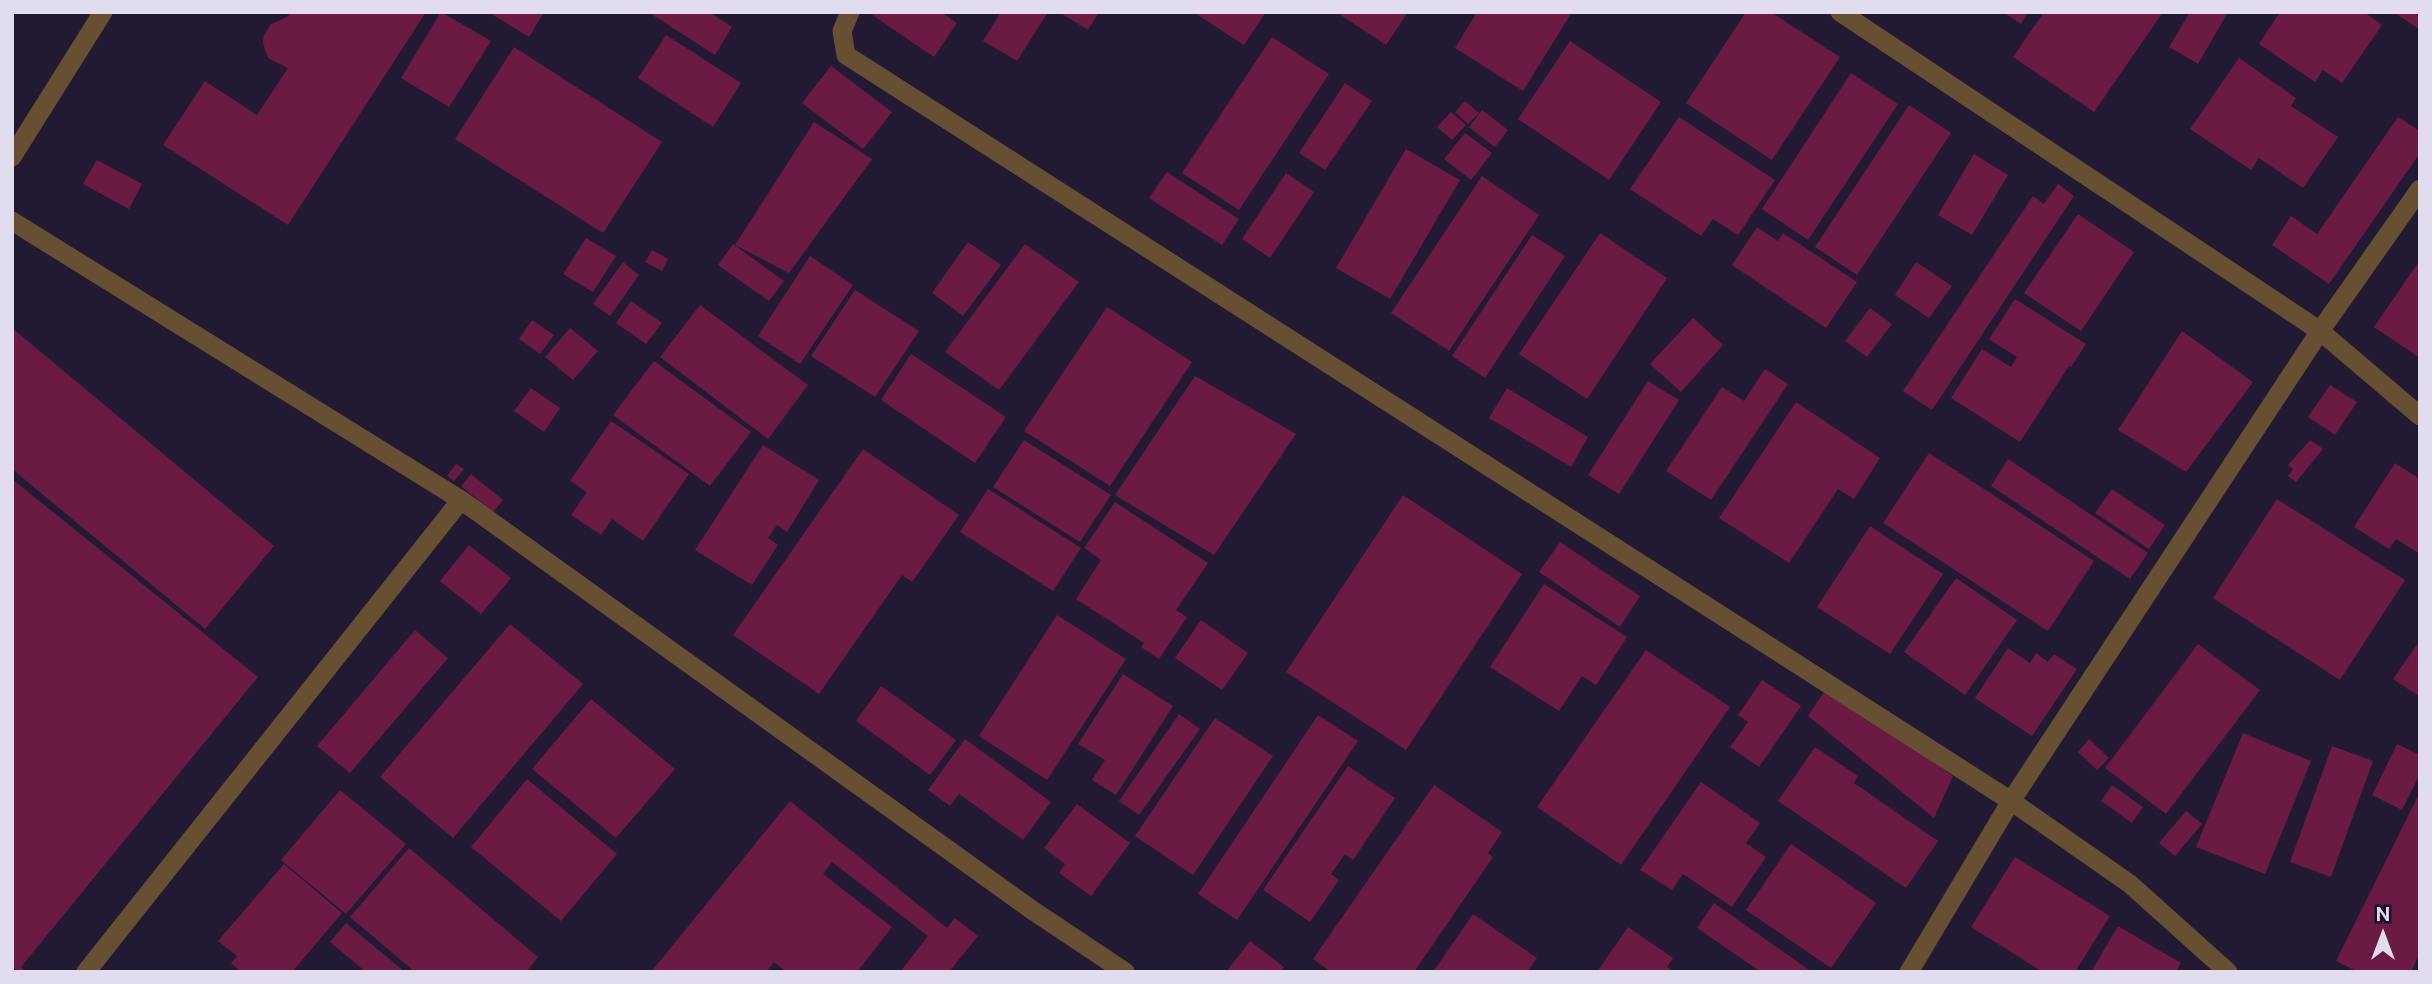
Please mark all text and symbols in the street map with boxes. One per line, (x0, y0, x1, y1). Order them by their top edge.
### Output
north arrow (2348, 900, 2418, 970)
text: N (2376, 903, 2390, 925)

